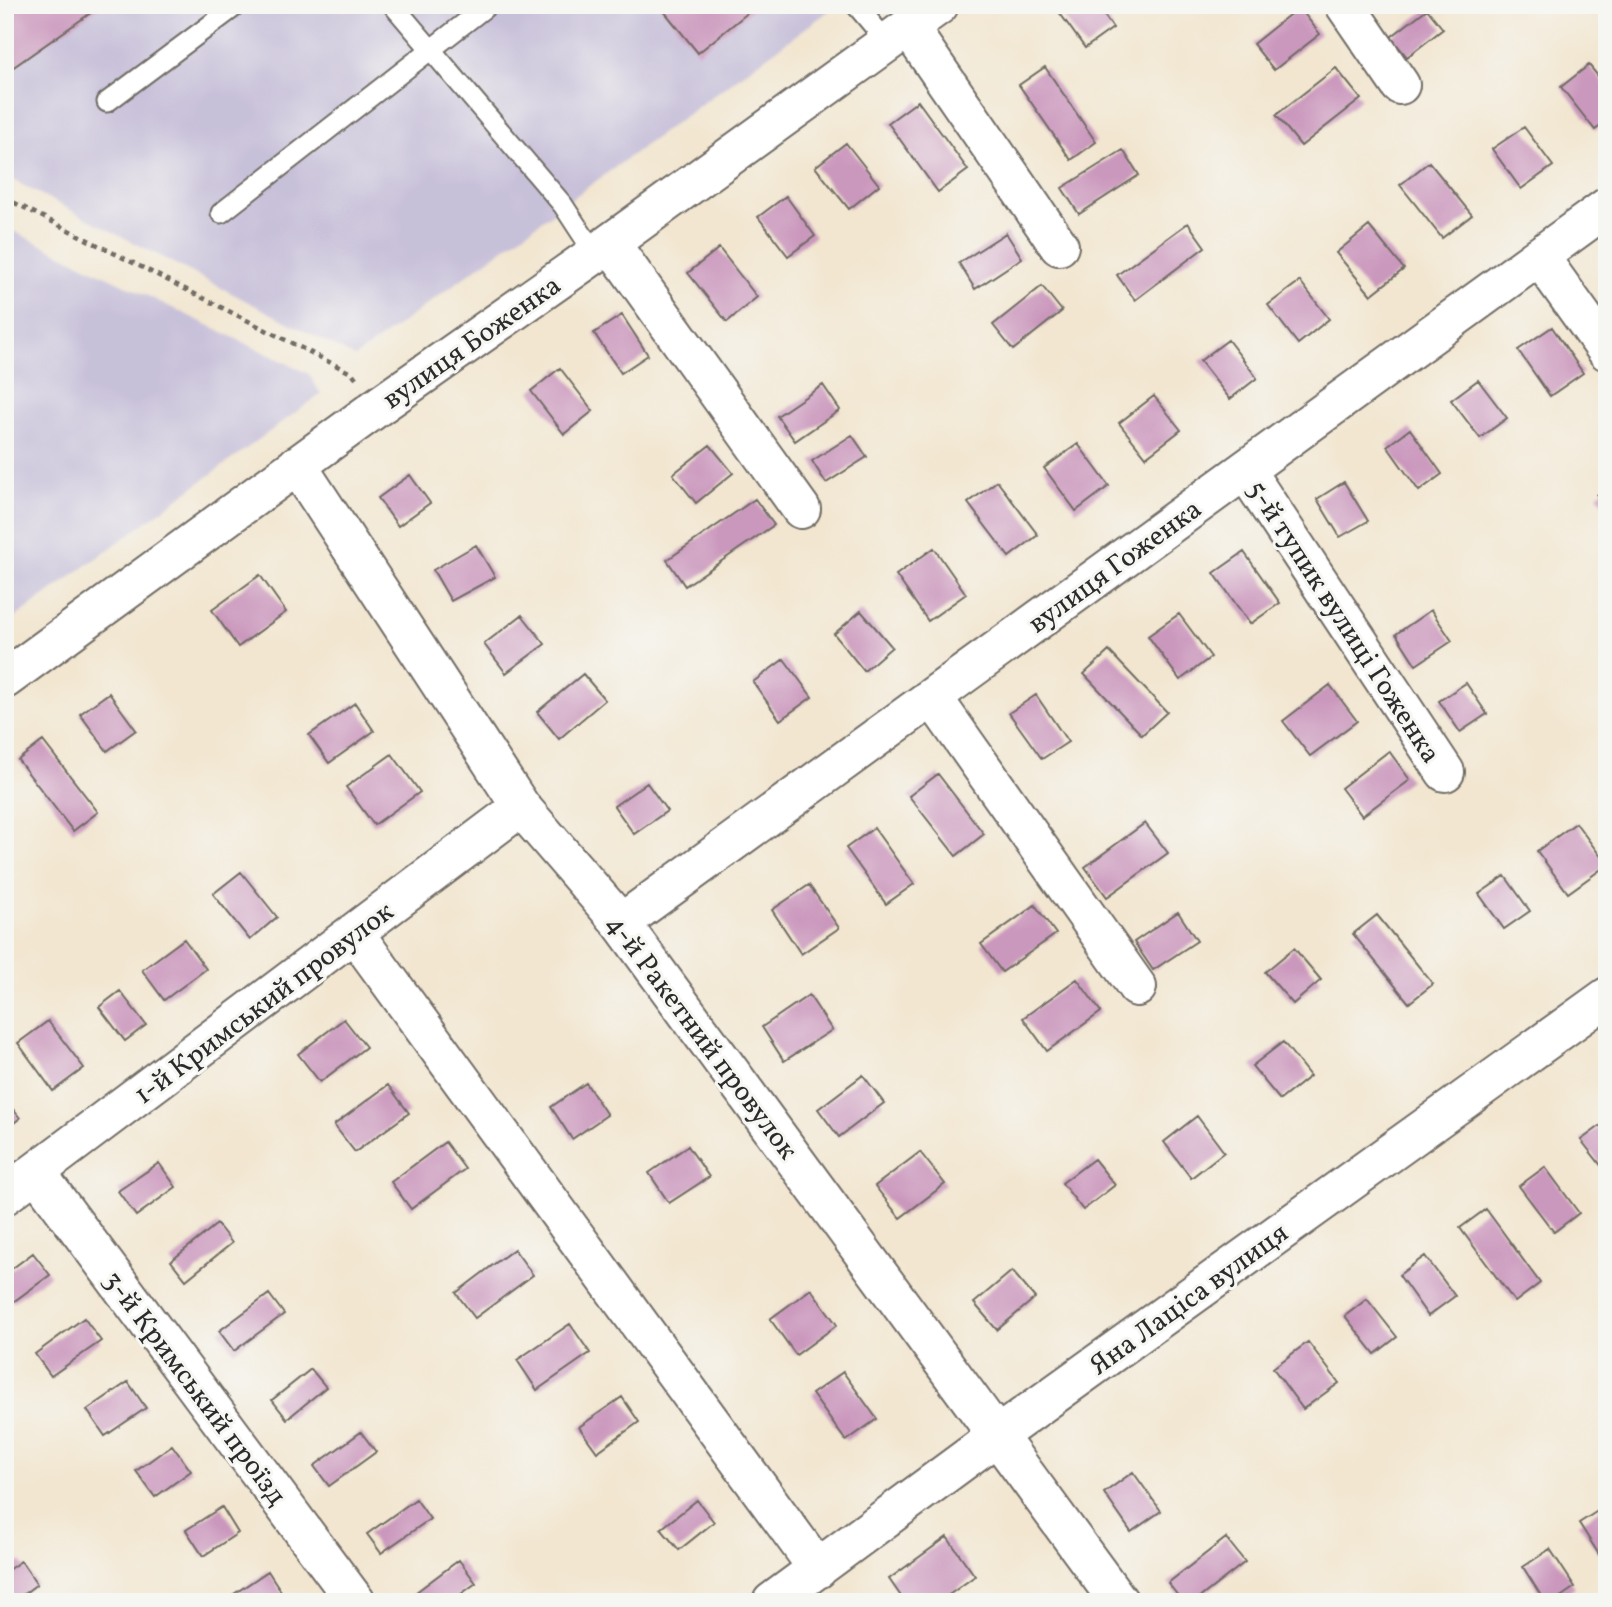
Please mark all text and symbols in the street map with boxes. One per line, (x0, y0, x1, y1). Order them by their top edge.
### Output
street label: вулиця Боженка (375, 267, 570, 419)
street label: 5-й тупик вулиці Гоженка (1237, 473, 1449, 772)
street label: вулиця Гоженка (1021, 491, 1210, 643)
street label: 1-й Кримський провулок (127, 893, 403, 1115)
street label: 4-й Ракетний провулок (596, 907, 806, 1168)
street label: Яна Лаціса вулиця (1082, 1215, 1297, 1385)
street label: 3-й Кримський проїзд (93, 1263, 295, 1514)

